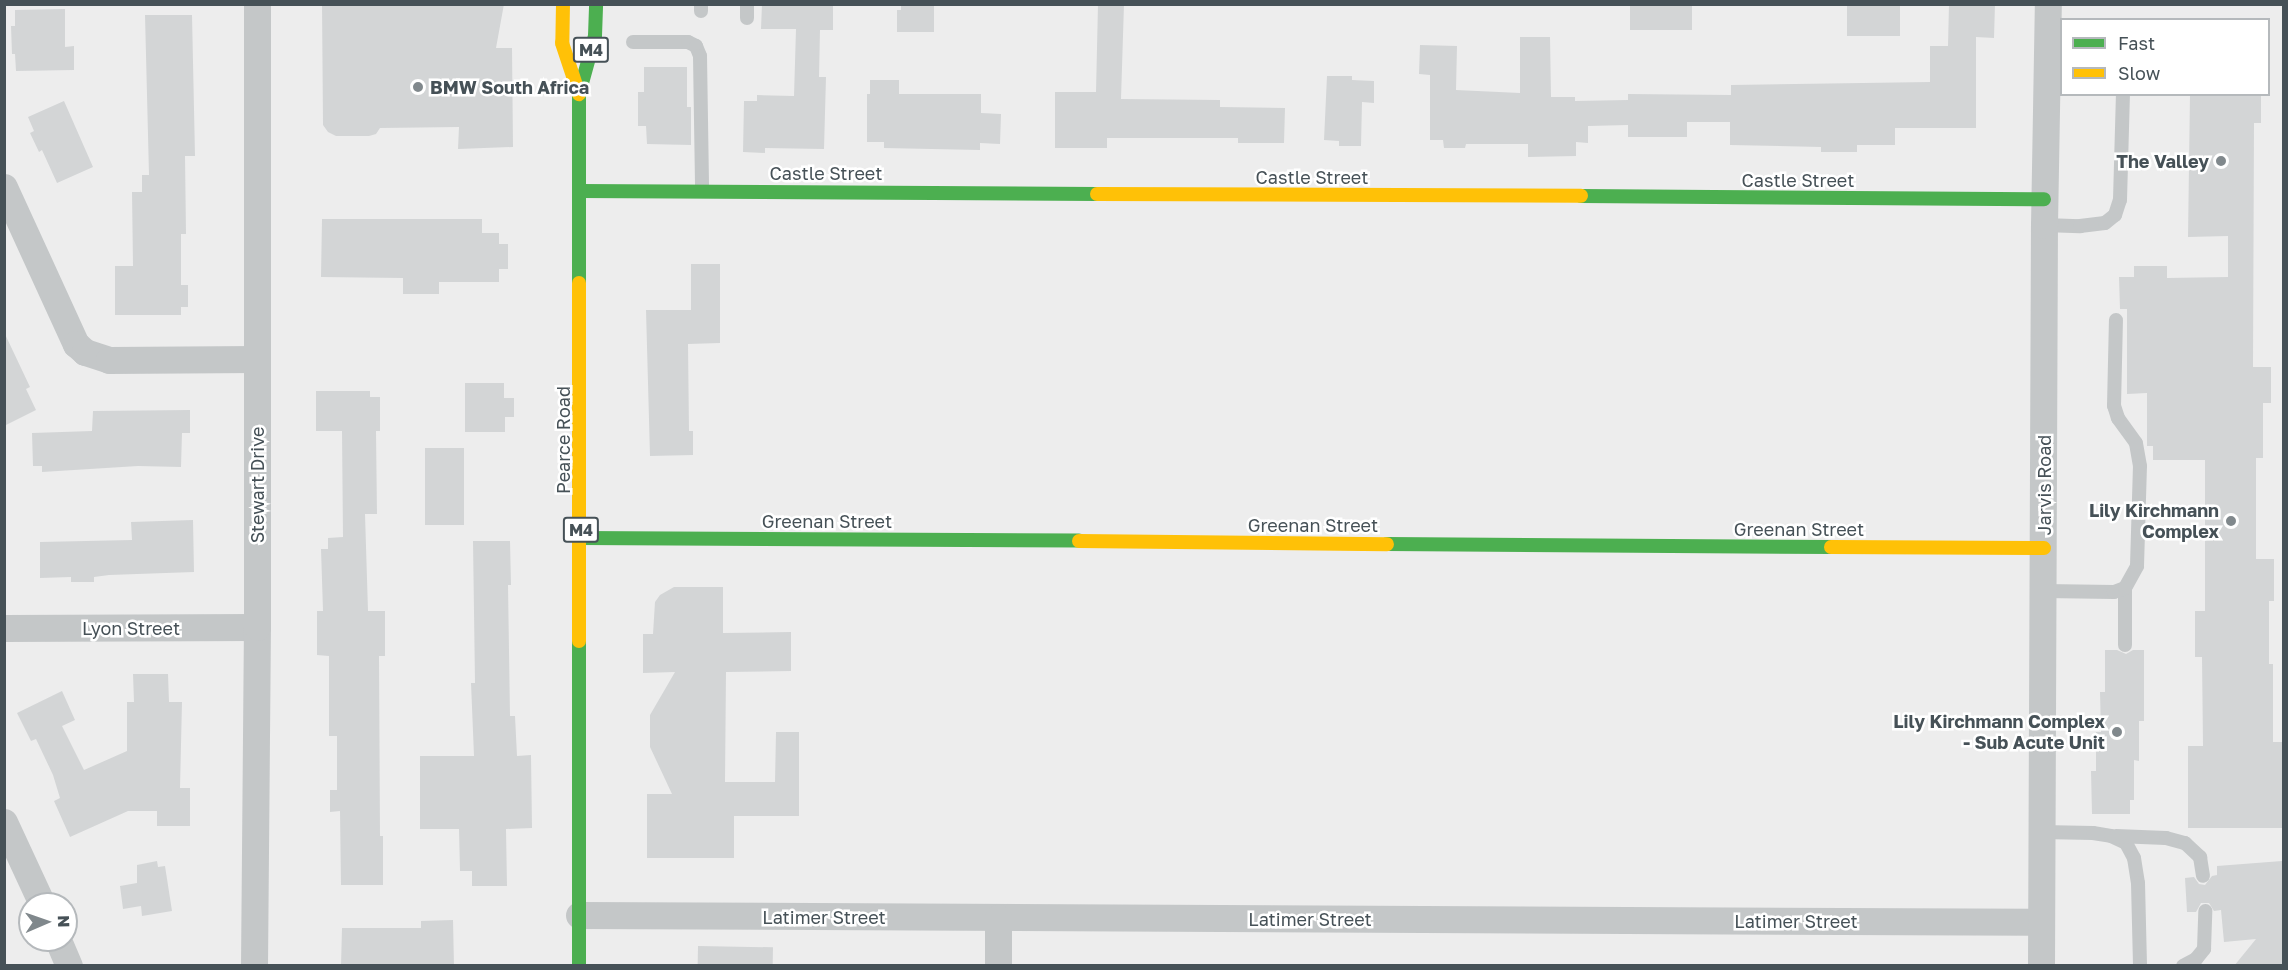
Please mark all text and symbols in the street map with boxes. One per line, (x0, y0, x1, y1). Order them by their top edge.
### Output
legend (2060, 18, 2270, 96)
text: Fast (2118, 32, 2155, 54)
road number: M4 (572, 37, 610, 63)
text: Slow (2118, 62, 2160, 84)
place label: BMW South Africa (430, 76, 589, 98)
marker: BMW South Africa (411, 80, 425, 94)
place label: The Valley (2116, 150, 2209, 172)
marker: The Valley (2214, 154, 2228, 168)
street label: Castle Street (770, 162, 882, 184)
street label: Castle Street (1256, 166, 1368, 188)
street label: Castle Street (1742, 169, 1854, 191)
street label: Pearce Road (552, 386, 574, 494)
street label: Stewart Drive (246, 427, 268, 543)
street label: Jarvis Road (2033, 435, 2055, 535)
place label: Lily Kirchmann Complex (2089, 500, 2219, 542)
street label: Greenan Street (762, 510, 892, 532)
street label: Greenan Street (1248, 514, 1378, 536)
marker: Lily Kirchmann Complex (2224, 514, 2238, 528)
road number: M4 (562, 517, 600, 543)
street label: Greenan Street (1734, 518, 1864, 540)
street label: Lyon Street (82, 617, 180, 639)
place label: Lily Kirchmann Complex - Sub Acute Unit (1893, 711, 2105, 754)
marker: Lily Kirchmann Complex - Sub Acute Unit (2110, 725, 2124, 739)
north arrow (18, 892, 78, 952)
street label: Latimer Street (762, 906, 886, 928)
street label: Latimer Street (1248, 908, 1372, 930)
street label: Latimer Street (1734, 910, 1858, 932)
text: N (54, 915, 74, 928)

